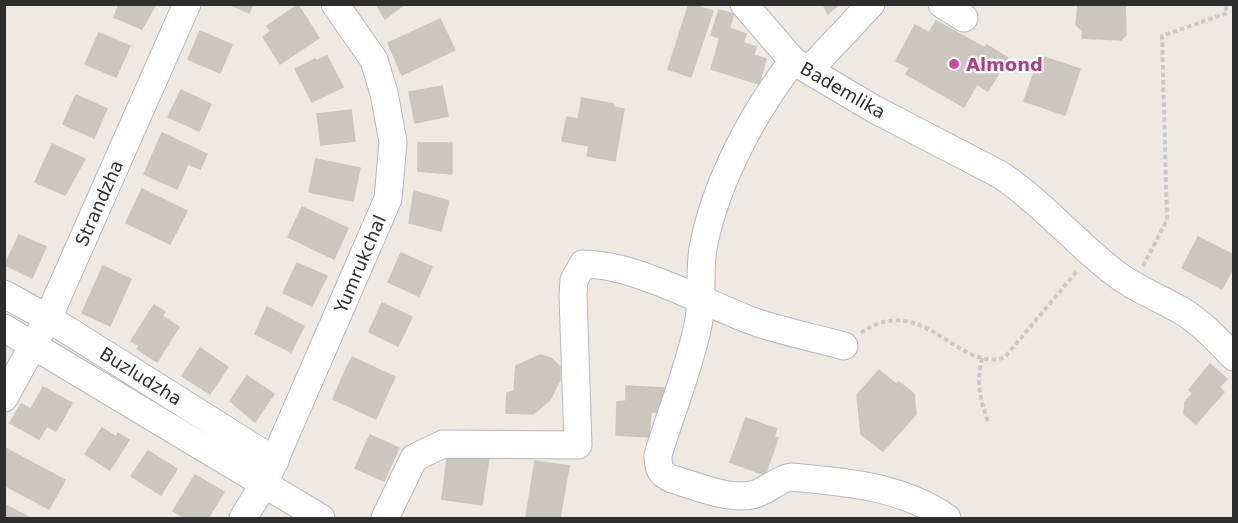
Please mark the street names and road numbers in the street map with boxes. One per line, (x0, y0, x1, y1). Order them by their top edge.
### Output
street label: Bademlika (797, 57, 889, 123)
street label: Strandzha (71, 157, 127, 249)
street label: Yumrukchal (330, 212, 390, 317)
street label: Buzludzha (96, 342, 186, 410)

